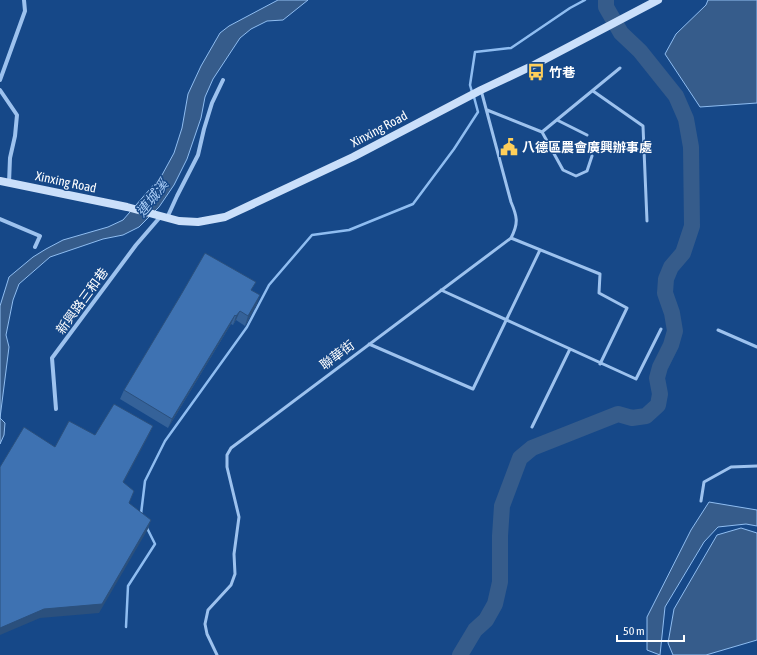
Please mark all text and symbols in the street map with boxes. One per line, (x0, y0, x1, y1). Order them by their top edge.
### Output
bus stop icon: 竹巷 (526, 62, 546, 82)
place label: 竹巷 (549, 65, 576, 80)
street label: Xinxing Road (348, 108, 410, 150)
public building icon: 八德區農會廣興辦事處 (499, 137, 519, 157)
place label: 八德區農會廣興辦事處 (522, 140, 652, 155)
street label: Xinxing Road (34, 168, 98, 196)
water label: 連城溪 (133, 175, 172, 219)
street label: 新興路三和巷 (53, 265, 111, 337)
street label: 聯華街 (317, 337, 357, 373)
scale bar (617, 617, 684, 643)
text: 50 m (623, 624, 645, 638)

